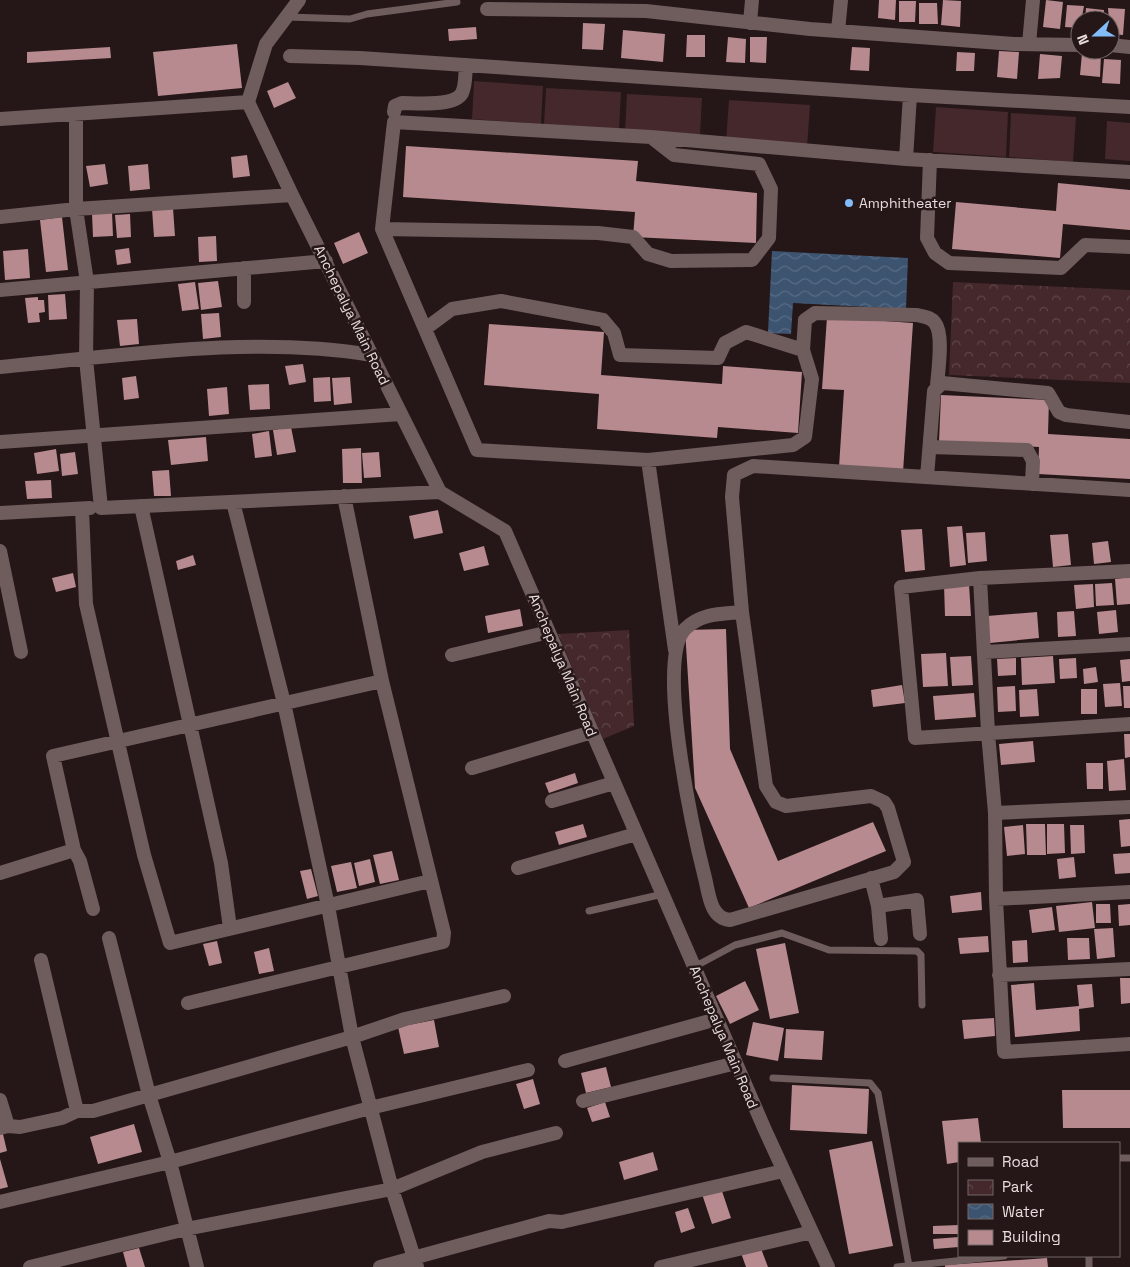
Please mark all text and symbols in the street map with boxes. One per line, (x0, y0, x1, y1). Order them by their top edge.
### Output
north arrow (1070, 10, 1120, 60)
text: N (1073, 32, 1093, 47)
place label: Amphitheater (859, 194, 952, 212)
marker: Amphitheater (843, 197, 855, 209)
street label: Anchepalya Main Road (310, 242, 394, 388)
street label: Anchepalya Main Road (525, 591, 601, 739)
street label: Anchepalya Main Road (686, 963, 762, 1111)
legend (958, 1142, 1120, 1257)
text: Road (1002, 1152, 1039, 1171)
text: Park (1002, 1177, 1033, 1196)
text: Water (1002, 1202, 1045, 1221)
text: Building (1002, 1227, 1061, 1246)

